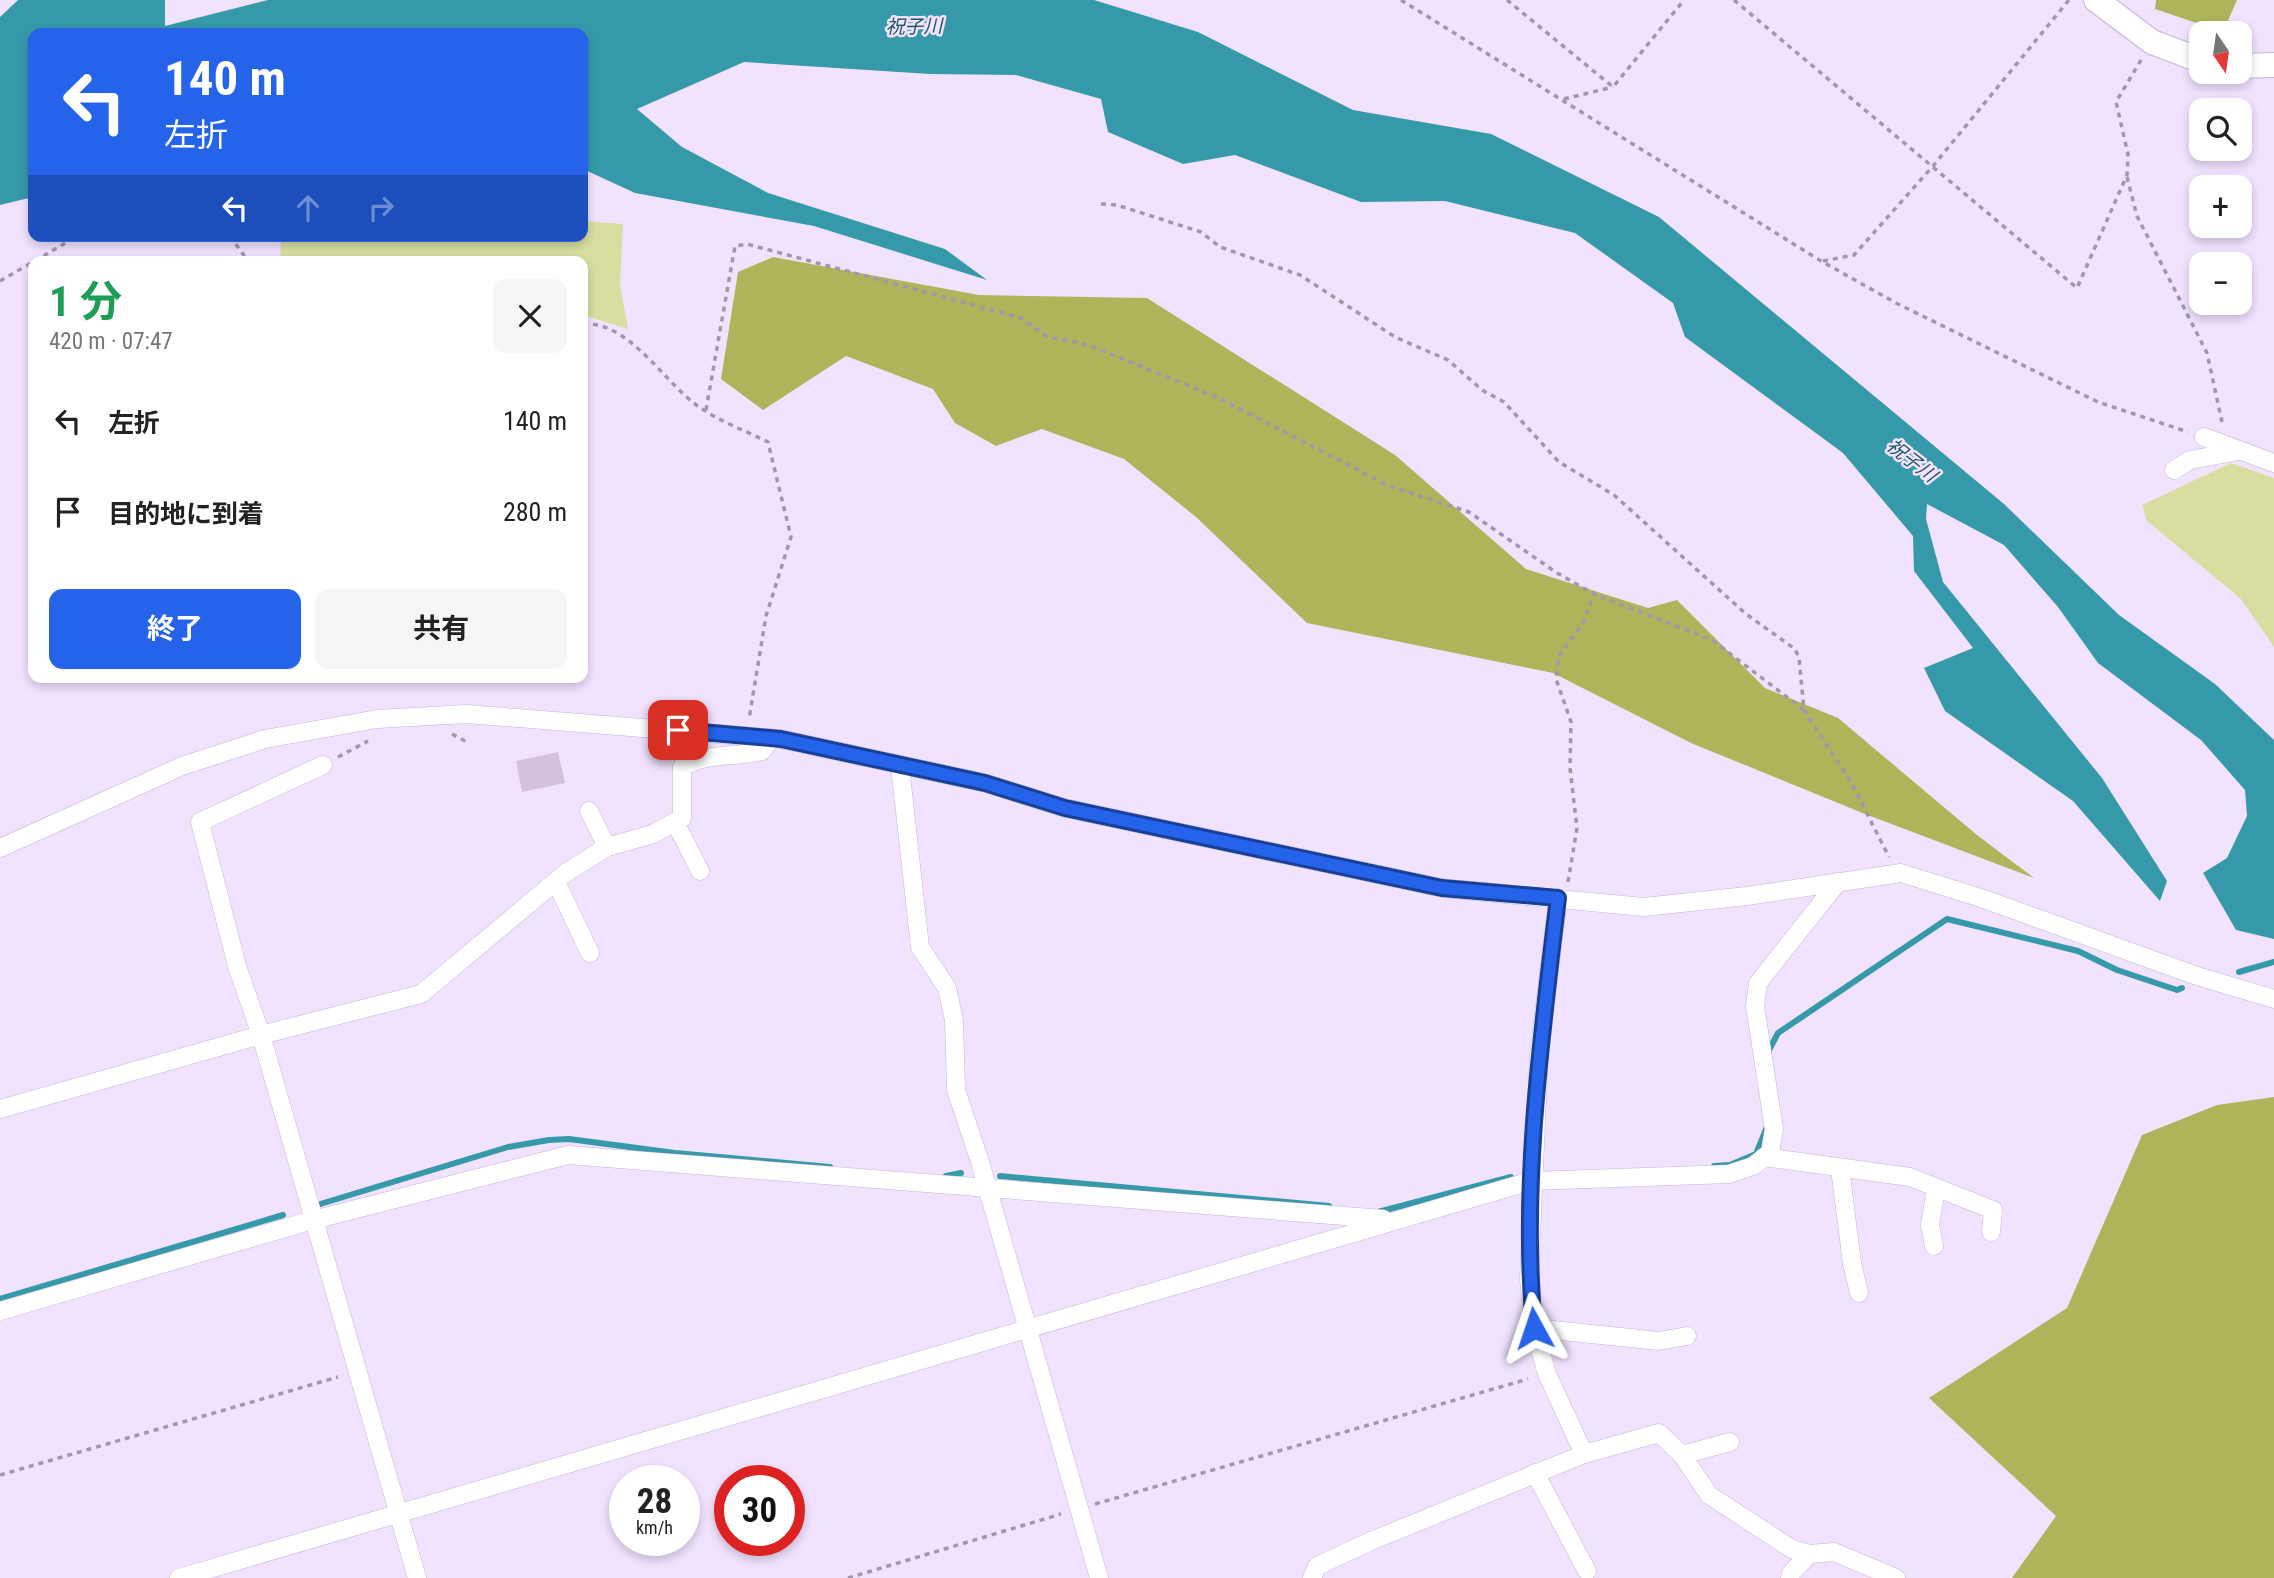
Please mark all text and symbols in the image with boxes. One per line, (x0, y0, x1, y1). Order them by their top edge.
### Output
water label: 祝子川 (885, 14, 945, 38)
north arrow (2189, 21, 2252, 84)
map controls (2189, 21, 2252, 315)
text: 140 m (164, 50, 286, 107)
icon: left (49, 56, 140, 147)
button: search (2189, 98, 2252, 161)
text: 左折 (164, 116, 228, 154)
button: + (2189, 175, 2252, 238)
icon: left (216, 189, 254, 227)
icon: ahead (289, 189, 327, 227)
icon: right (362, 189, 400, 227)
button: − (2189, 252, 2252, 315)
text: 1 分 (49, 277, 122, 326)
button: close (493, 279, 567, 353)
text: 420 m · 07:47 (49, 328, 173, 355)
icon: left (49, 402, 87, 440)
text: 140 m (503, 406, 567, 436)
text: 左折 (108, 408, 160, 438)
water label: 祝子川 (1882, 434, 1943, 488)
icon: arrive (49, 493, 87, 531)
text: 280 m (503, 497, 567, 527)
text: 目的地に到着 (108, 499, 264, 529)
button: 終了 (49, 589, 301, 669)
button: 共有 (315, 589, 567, 669)
pin (648, 700, 708, 760)
icon: arrive (659, 711, 697, 749)
position arrow (1497, 1291, 1571, 1365)
speed limit sign: 30 (714, 1465, 805, 1556)
text: 28 (637, 1481, 672, 1522)
text: km/h (636, 1517, 673, 1538)

